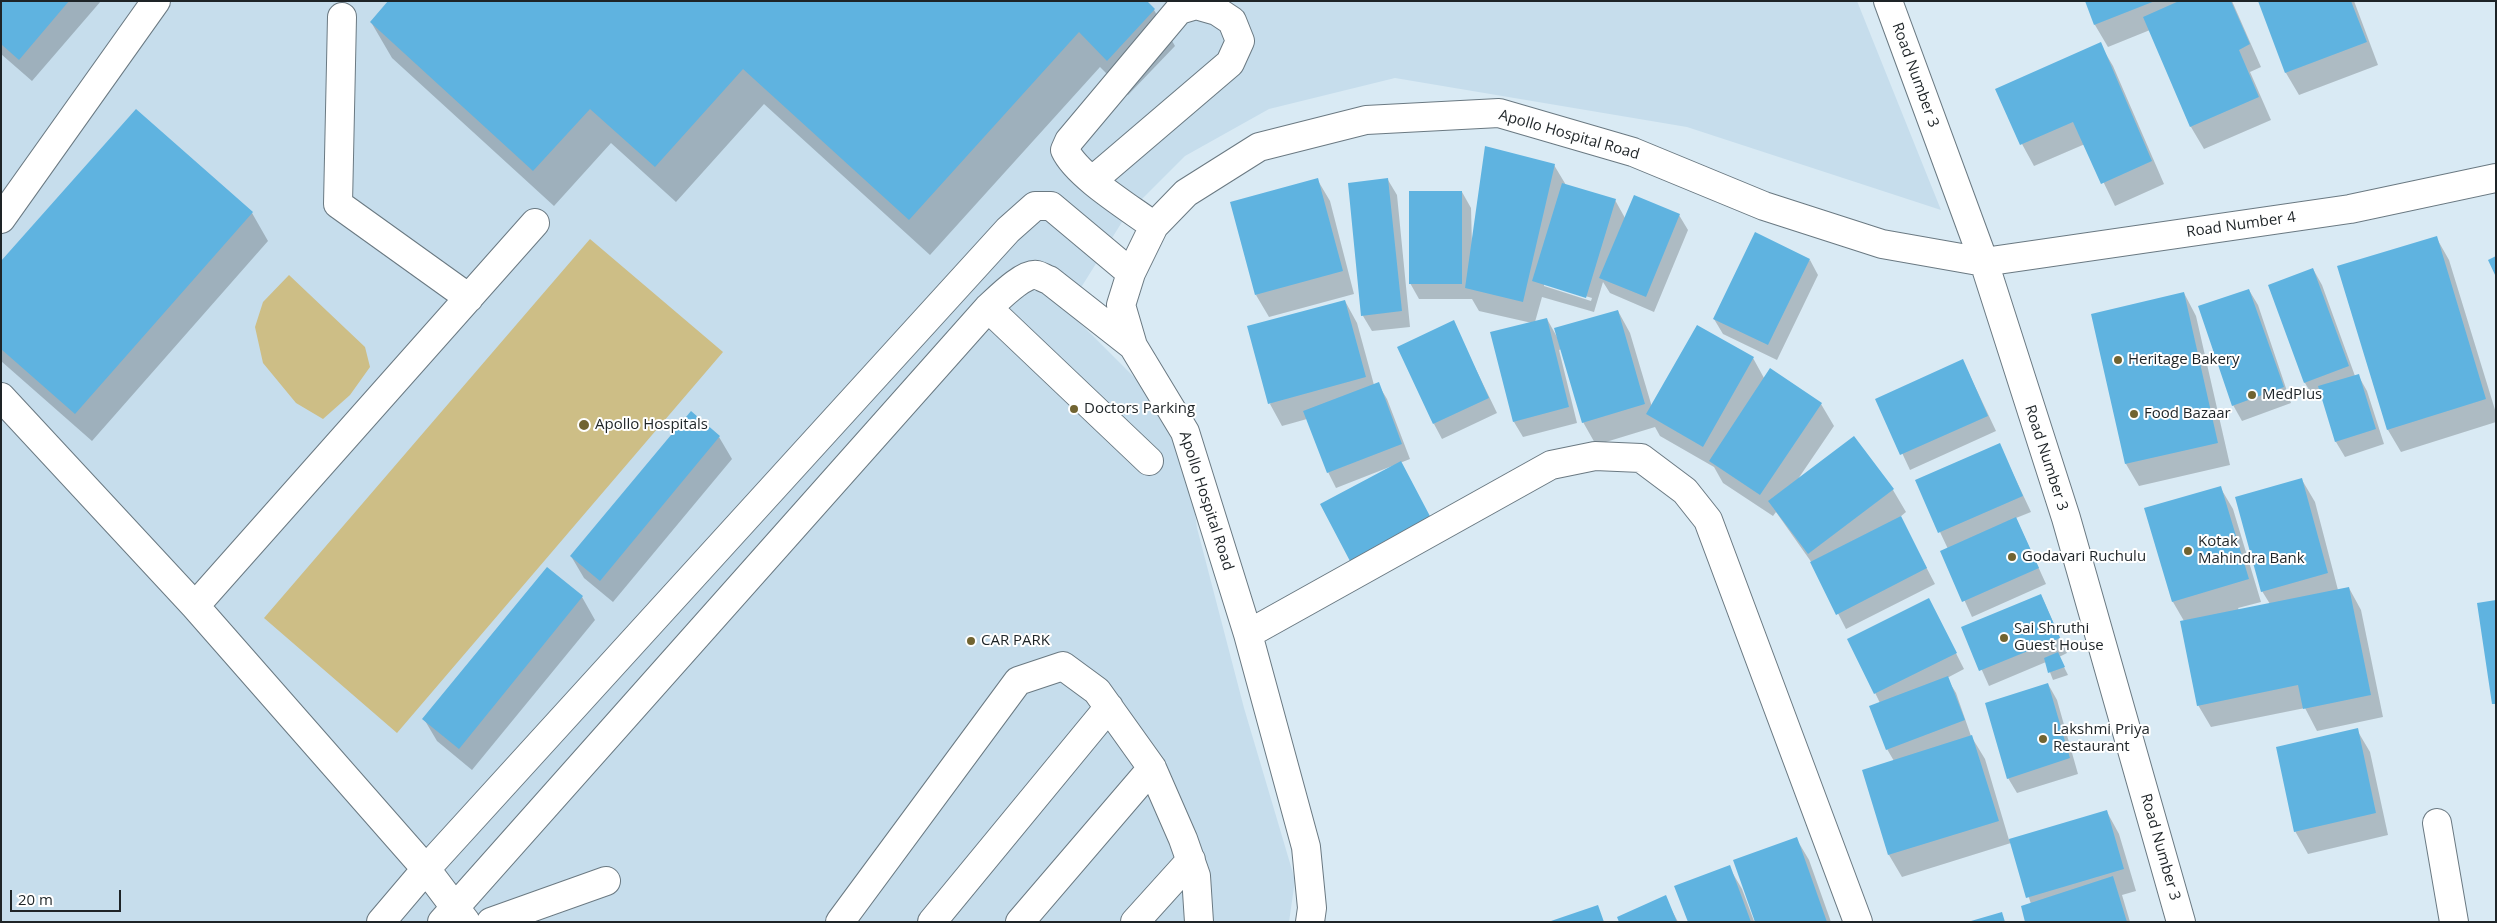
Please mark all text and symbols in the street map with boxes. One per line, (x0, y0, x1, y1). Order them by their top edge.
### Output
street label: Road Number 3 (1888, 20, 1942, 130)
street label: Apollo Hospital Road (1497, 106, 1641, 164)
street label: Road Number 4 (2185, 208, 2297, 242)
place label: Heritage Bakery (2128, 351, 2240, 369)
marker: Heritage Bakery (2112, 354, 2124, 366)
place label: MedPlus (2262, 386, 2322, 404)
marker: MedPlus (2246, 389, 2258, 401)
place label: Doctors Parking (1084, 400, 1195, 418)
marker: Doctors Parking (1068, 403, 1080, 415)
street label: Road Number 3 (2020, 403, 2072, 513)
place label: Food Bazaar (2144, 405, 2231, 423)
marker: Food Bazaar (2128, 408, 2140, 420)
place label: Apollo Hospitals (595, 416, 708, 434)
marker: Apollo Hospitals (577, 418, 591, 432)
street label: Apollo Hospital Road (1175, 429, 1237, 573)
place label: Kotak Mahindra Bank (2198, 533, 2305, 568)
marker: Kotak Mahindra Bank (2182, 545, 2194, 557)
place label: Godavari Ruchulu (2022, 548, 2146, 566)
marker: Godavari Ruchulu (2006, 551, 2018, 563)
place label: Sai Shruthi Guest House (2014, 620, 2104, 655)
place label: CAR PARK (981, 632, 1050, 650)
marker: Sai Shruthi Guest House (1998, 632, 2010, 644)
marker: CAR PARK (965, 635, 977, 647)
place label: Lakshmi Priya Restaurant (2053, 721, 2150, 756)
marker: Lakshmi Priya Restaurant (2037, 733, 2049, 745)
street label: Road Number 3 (2136, 792, 2184, 902)
scale bar (12, 880, 124, 912)
text: 20 m (18, 889, 53, 909)

